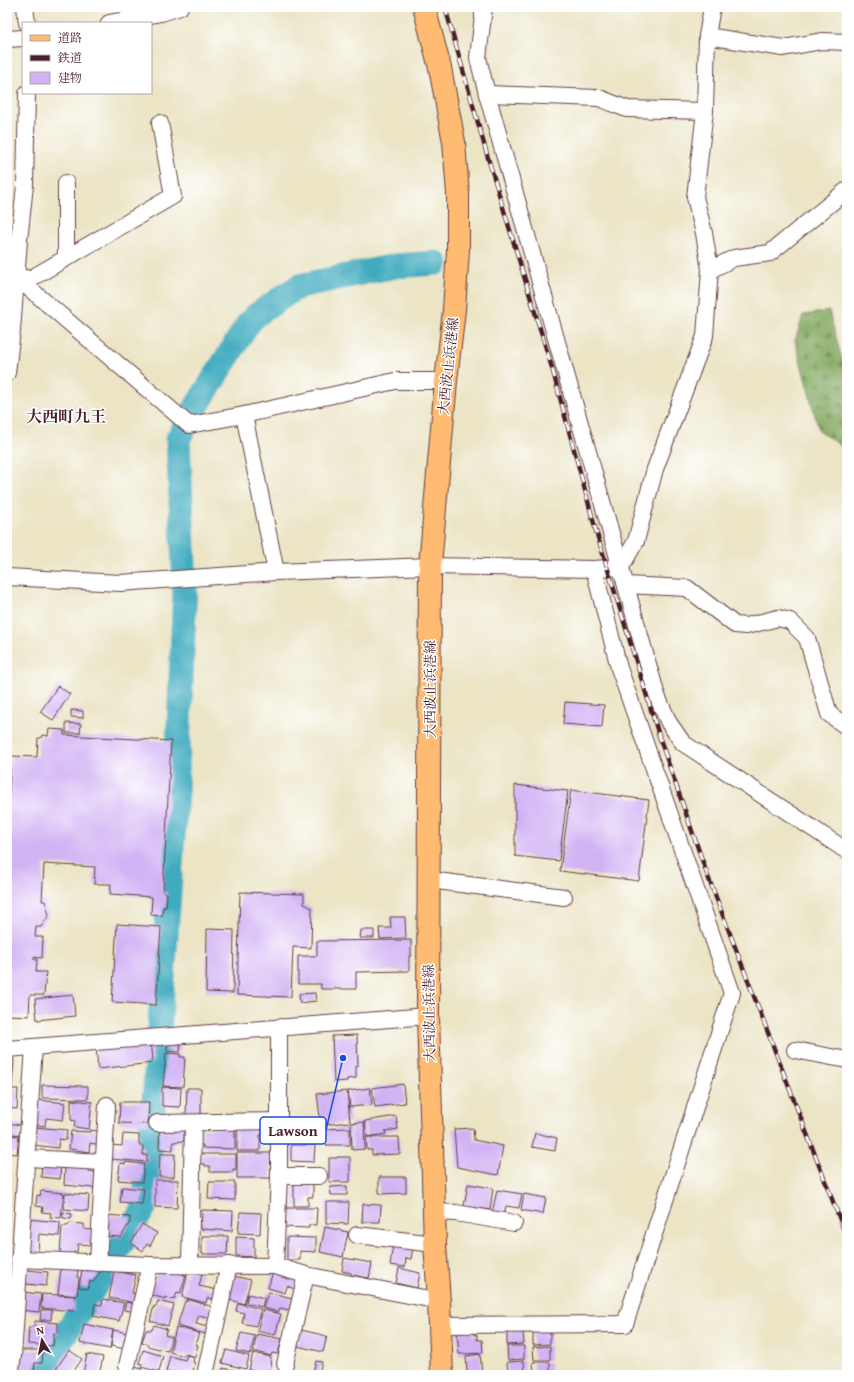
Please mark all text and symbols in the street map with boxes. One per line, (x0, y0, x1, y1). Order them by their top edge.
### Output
legend (22, 22, 152, 94)
text: 道路 (58, 29, 82, 46)
text: 鉄道 (57, 49, 82, 66)
text: 建物 (58, 69, 82, 86)
street label: 大西波止浜港線 (433, 316, 463, 416)
district label: 大西町九王 (26, 404, 106, 428)
street label: 大西波止浜港線 (420, 640, 440, 738)
street label: 大西波止浜港線 (418, 964, 440, 1062)
callout: Lawson (260, 1117, 326, 1144)
text: Lawson (268, 1120, 318, 1141)
north arrow (22, 1320, 62, 1360)
text: N (35, 1322, 46, 1339)

